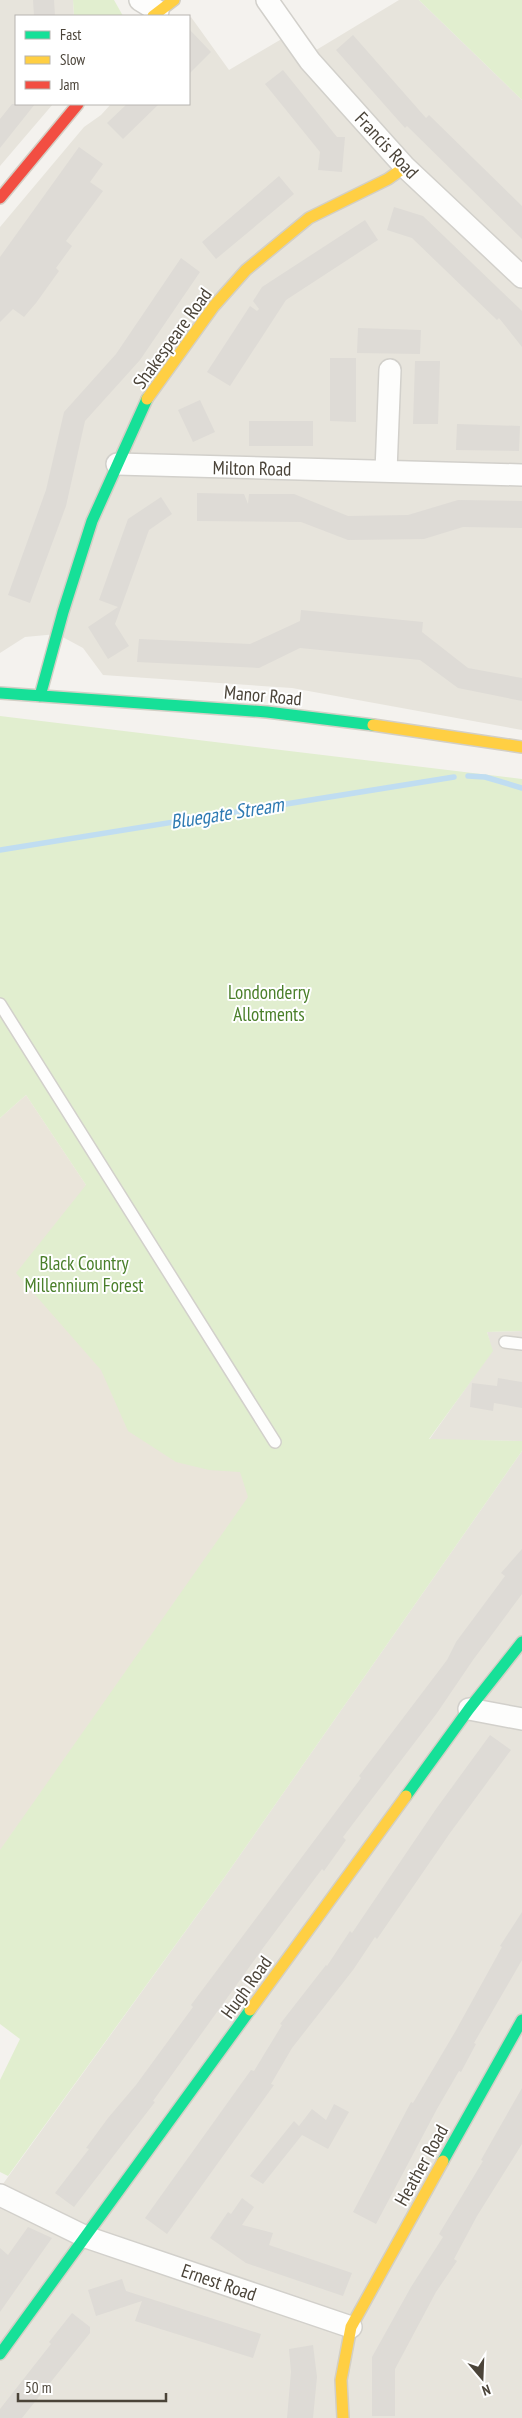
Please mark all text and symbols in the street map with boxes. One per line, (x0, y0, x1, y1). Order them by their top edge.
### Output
legend (15, 15, 190, 105)
text: Fast (60, 25, 81, 44)
text: Slow (60, 50, 85, 69)
text: Jam (59, 75, 79, 94)
street label: Francis Road (350, 107, 424, 183)
street label: Shakespeare Road (127, 283, 217, 393)
street label: Milton Road (212, 455, 292, 481)
street label: Manor Road (223, 680, 303, 710)
water label: Bluegate Stream (169, 791, 286, 835)
park label: Londonderry Allotments (228, 980, 311, 1026)
park label: Black Country Millennium Forest (24, 1251, 144, 1297)
street label: Hugh Road (215, 1951, 277, 2023)
street label: Heather Road (389, 2120, 453, 2210)
street label: Ernest Road (178, 2258, 260, 2306)
north arrow (457, 2353, 507, 2403)
scale bar (18, 2370, 165, 2402)
text: 50 m (25, 2378, 51, 2397)
text: N (480, 2381, 493, 2400)

